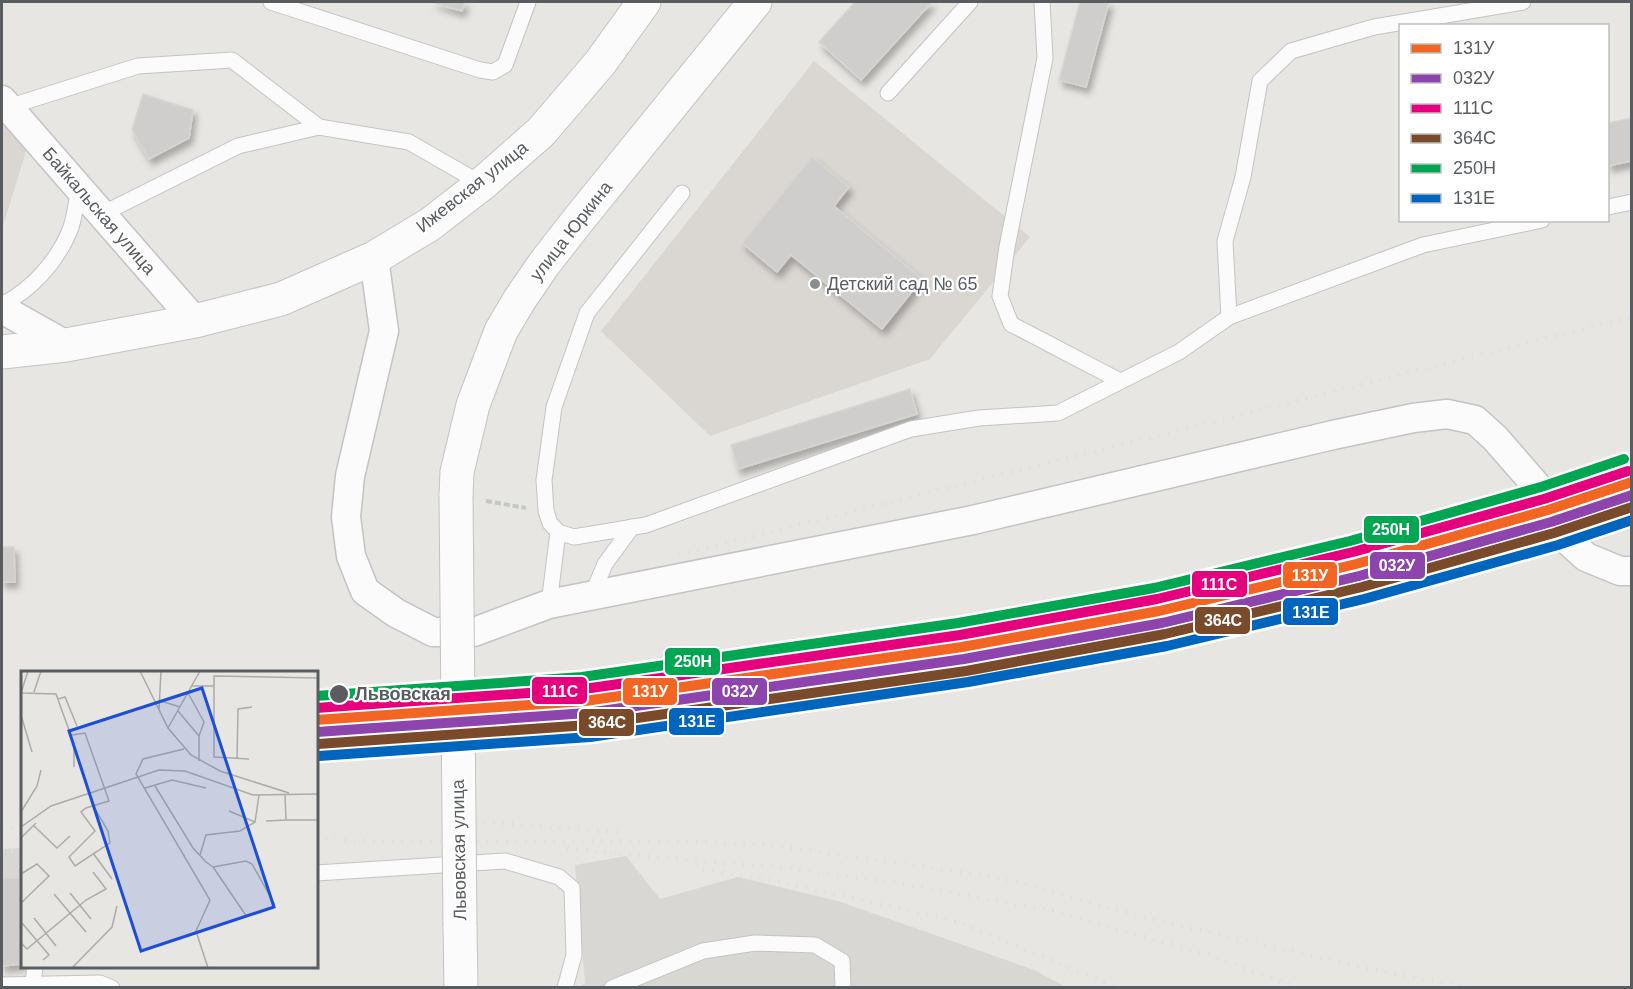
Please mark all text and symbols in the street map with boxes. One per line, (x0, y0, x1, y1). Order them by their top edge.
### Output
legend (1399, 24, 1609, 222)
text: 131У (1453, 38, 1495, 58)
text: 032У (1453, 68, 1495, 88)
text: 111С (1453, 98, 1493, 118)
text: 364С (1453, 128, 1496, 148)
street label: Ижевская улица (412, 137, 532, 237)
street label: Байкальская улица (38, 143, 160, 279)
text: 250Н (1453, 158, 1496, 178)
street label: улица Юркина (526, 177, 617, 285)
text: 131Е (1453, 188, 1495, 208)
place label: Детский сад № 65 (827, 274, 977, 294)
marker: Детский сад № 65 (808, 277, 822, 291)
line badge: 250Н (1363, 515, 1420, 544)
text: 250Н (1372, 521, 1410, 538)
line badge: 032У (1369, 551, 1426, 580)
text: 032У (1379, 557, 1416, 574)
line badge: 131У (1282, 561, 1338, 589)
text: 131У (1292, 567, 1329, 584)
line badge: 111С (1191, 570, 1248, 598)
text: 111С (1201, 576, 1238, 593)
line badge: 131Е (1282, 597, 1339, 626)
text: 131Е (1292, 604, 1330, 621)
line badge: 364С (1194, 606, 1251, 635)
text: 364С (1204, 612, 1243, 629)
line badge: 250Н (664, 647, 721, 676)
text: 250Н (674, 653, 712, 670)
inset map (21, 671, 318, 968)
line badge: 111С (531, 676, 588, 705)
line badge: 131У (622, 677, 678, 706)
line badge: 032У (711, 677, 768, 706)
marker: Львовская (328, 683, 350, 705)
text: 111С (542, 683, 579, 700)
text: 131У (632, 683, 669, 700)
text: 032У (722, 683, 759, 700)
place label: Львовская (355, 684, 451, 704)
line badge: 131Е (668, 707, 725, 736)
line badge: 364С (578, 708, 635, 737)
text: 131Е (678, 713, 716, 730)
text: 364С (588, 714, 627, 731)
street label: Львовская улица (448, 778, 470, 921)

